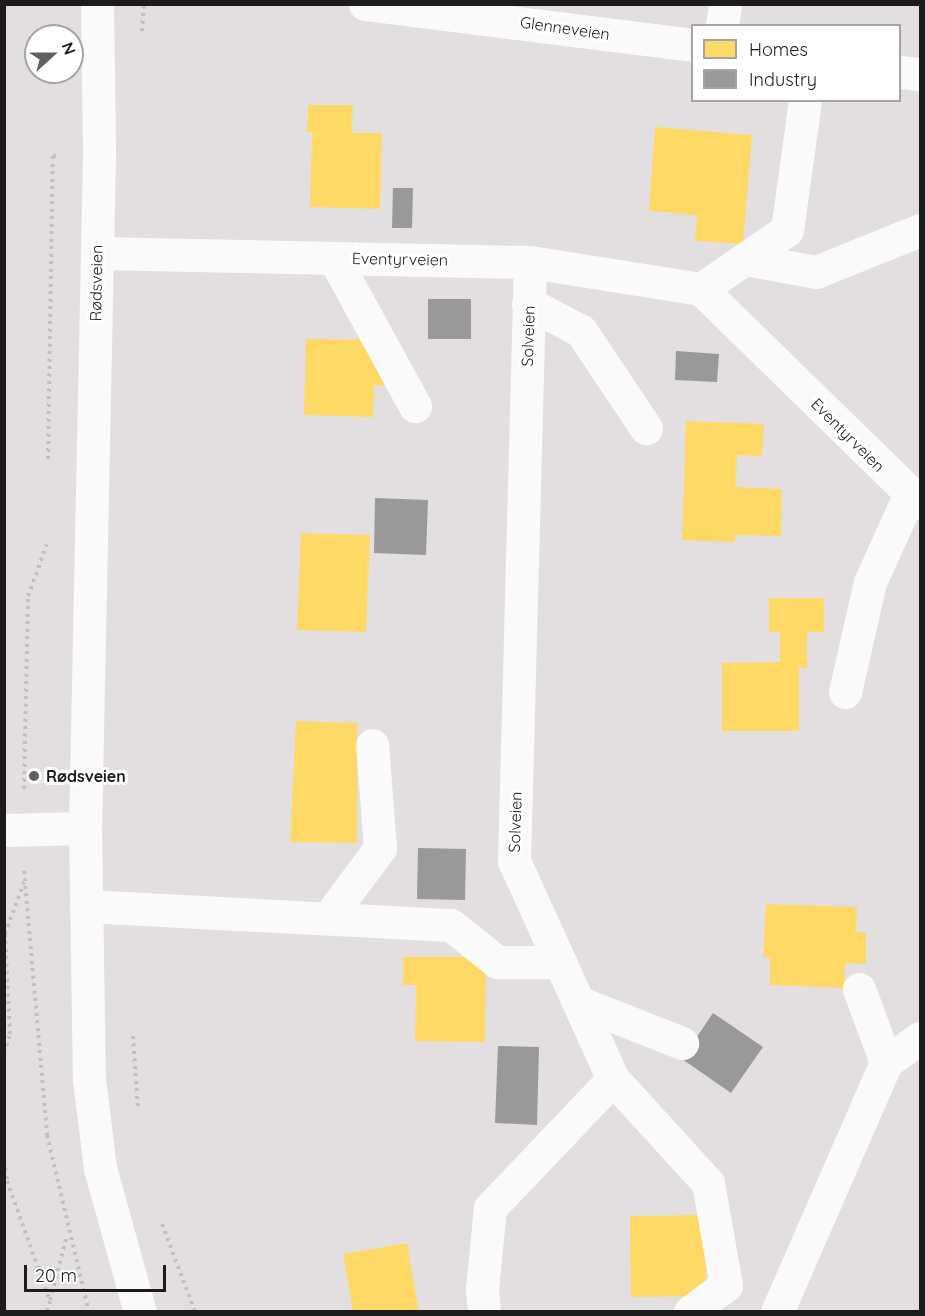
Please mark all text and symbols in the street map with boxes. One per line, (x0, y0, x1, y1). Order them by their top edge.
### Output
street label: Glenneveien (519, 12, 611, 44)
north arrow (24, 24, 84, 84)
legend (691, 24, 901, 102)
text: Homes (749, 38, 808, 61)
text: N (57, 39, 80, 57)
text: Industry (749, 68, 817, 91)
street label: Rødsveien (86, 244, 106, 322)
street label: Eventyrveien (352, 249, 448, 269)
street label: Solveien (517, 305, 539, 367)
street label: Eventyrveien (807, 394, 889, 476)
place label: Rødsveien (46, 766, 126, 786)
marker: Rødsveien (27, 769, 41, 783)
street label: Solveien (504, 791, 526, 853)
scale bar (27, 1253, 170, 1291)
text: 20 m (35, 1264, 77, 1287)

